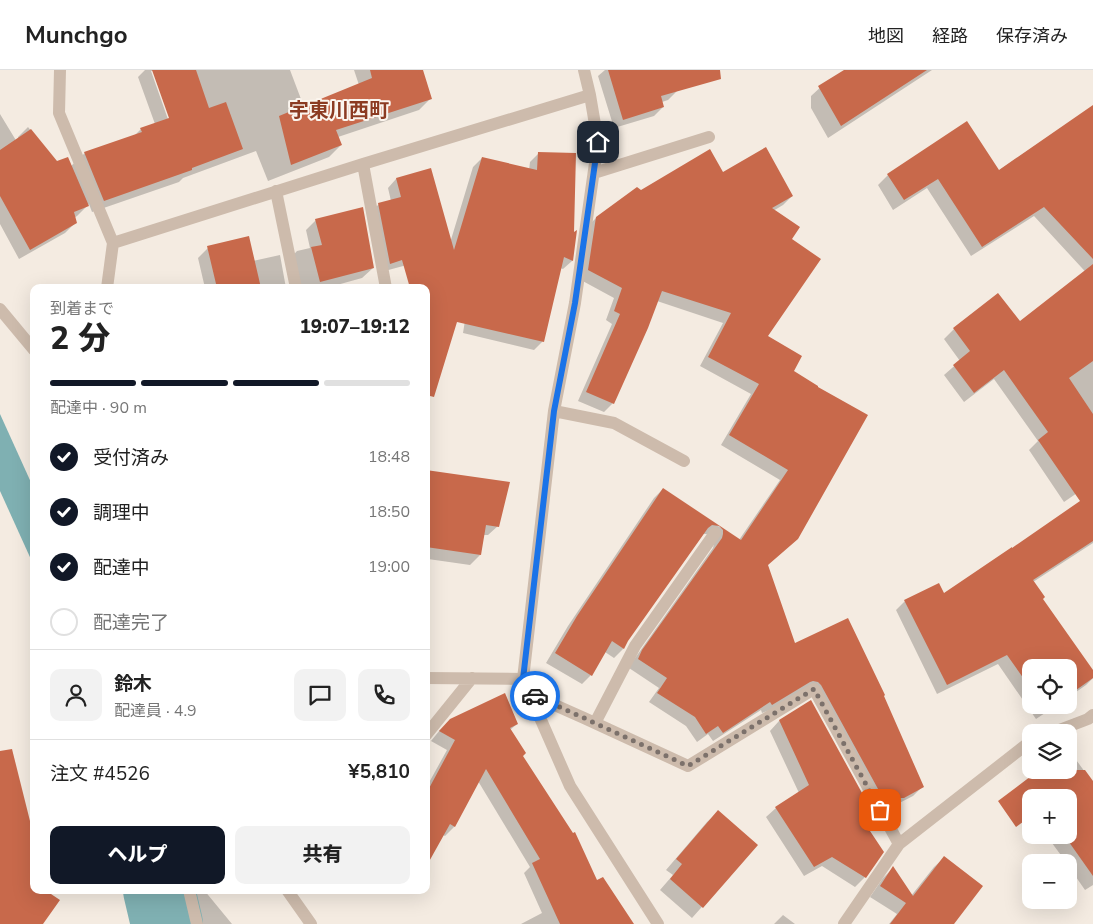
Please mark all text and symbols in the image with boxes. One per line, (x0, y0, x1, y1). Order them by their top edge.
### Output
text: Munchgo (25, 19, 127, 51)
text: 地図 (868, 24, 904, 48)
text: 経路 (932, 24, 968, 48)
text: 保存済み (996, 24, 1068, 48)
district label: 宇東川西町 (289, 97, 389, 124)
pin (577, 121, 619, 163)
icon: home (584, 128, 612, 156)
text: 到着まで (50, 298, 114, 320)
text: 19:07–19:12 (299, 314, 410, 340)
text: 2 分 (50, 317, 110, 360)
text: 配達中 · 90 m (50, 397, 147, 419)
icon: check (50, 443, 78, 471)
text: 受付済み (93, 445, 169, 471)
text: 18:48 (368, 446, 410, 468)
icon: check (50, 498, 78, 526)
text: 調理中 (93, 500, 150, 526)
text: 18:50 (368, 501, 410, 523)
icon: check (50, 553, 78, 581)
text: 配達中 (93, 555, 150, 581)
text: 19:00 (368, 556, 410, 578)
text: 配達完了 (93, 610, 169, 636)
map controls (1022, 659, 1077, 909)
button: locate (1022, 659, 1077, 714)
button: person (50, 669, 102, 721)
button: chat (294, 669, 346, 721)
button: phone (358, 669, 410, 721)
text: 鈴木 (114, 671, 152, 697)
courier (510, 671, 560, 721)
icon: car (521, 682, 549, 710)
text: 配達員 · 4.9 (114, 700, 197, 722)
button: layers (1022, 724, 1077, 779)
text: ¥5,810 (348, 759, 410, 785)
text: 注文 #4526 (50, 761, 150, 787)
pin (859, 789, 901, 831)
button: + (1022, 789, 1077, 844)
icon: bag (866, 796, 894, 824)
button: ヘルプ (50, 826, 225, 884)
button: 共有 (235, 826, 410, 884)
button: − (1022, 854, 1077, 909)

